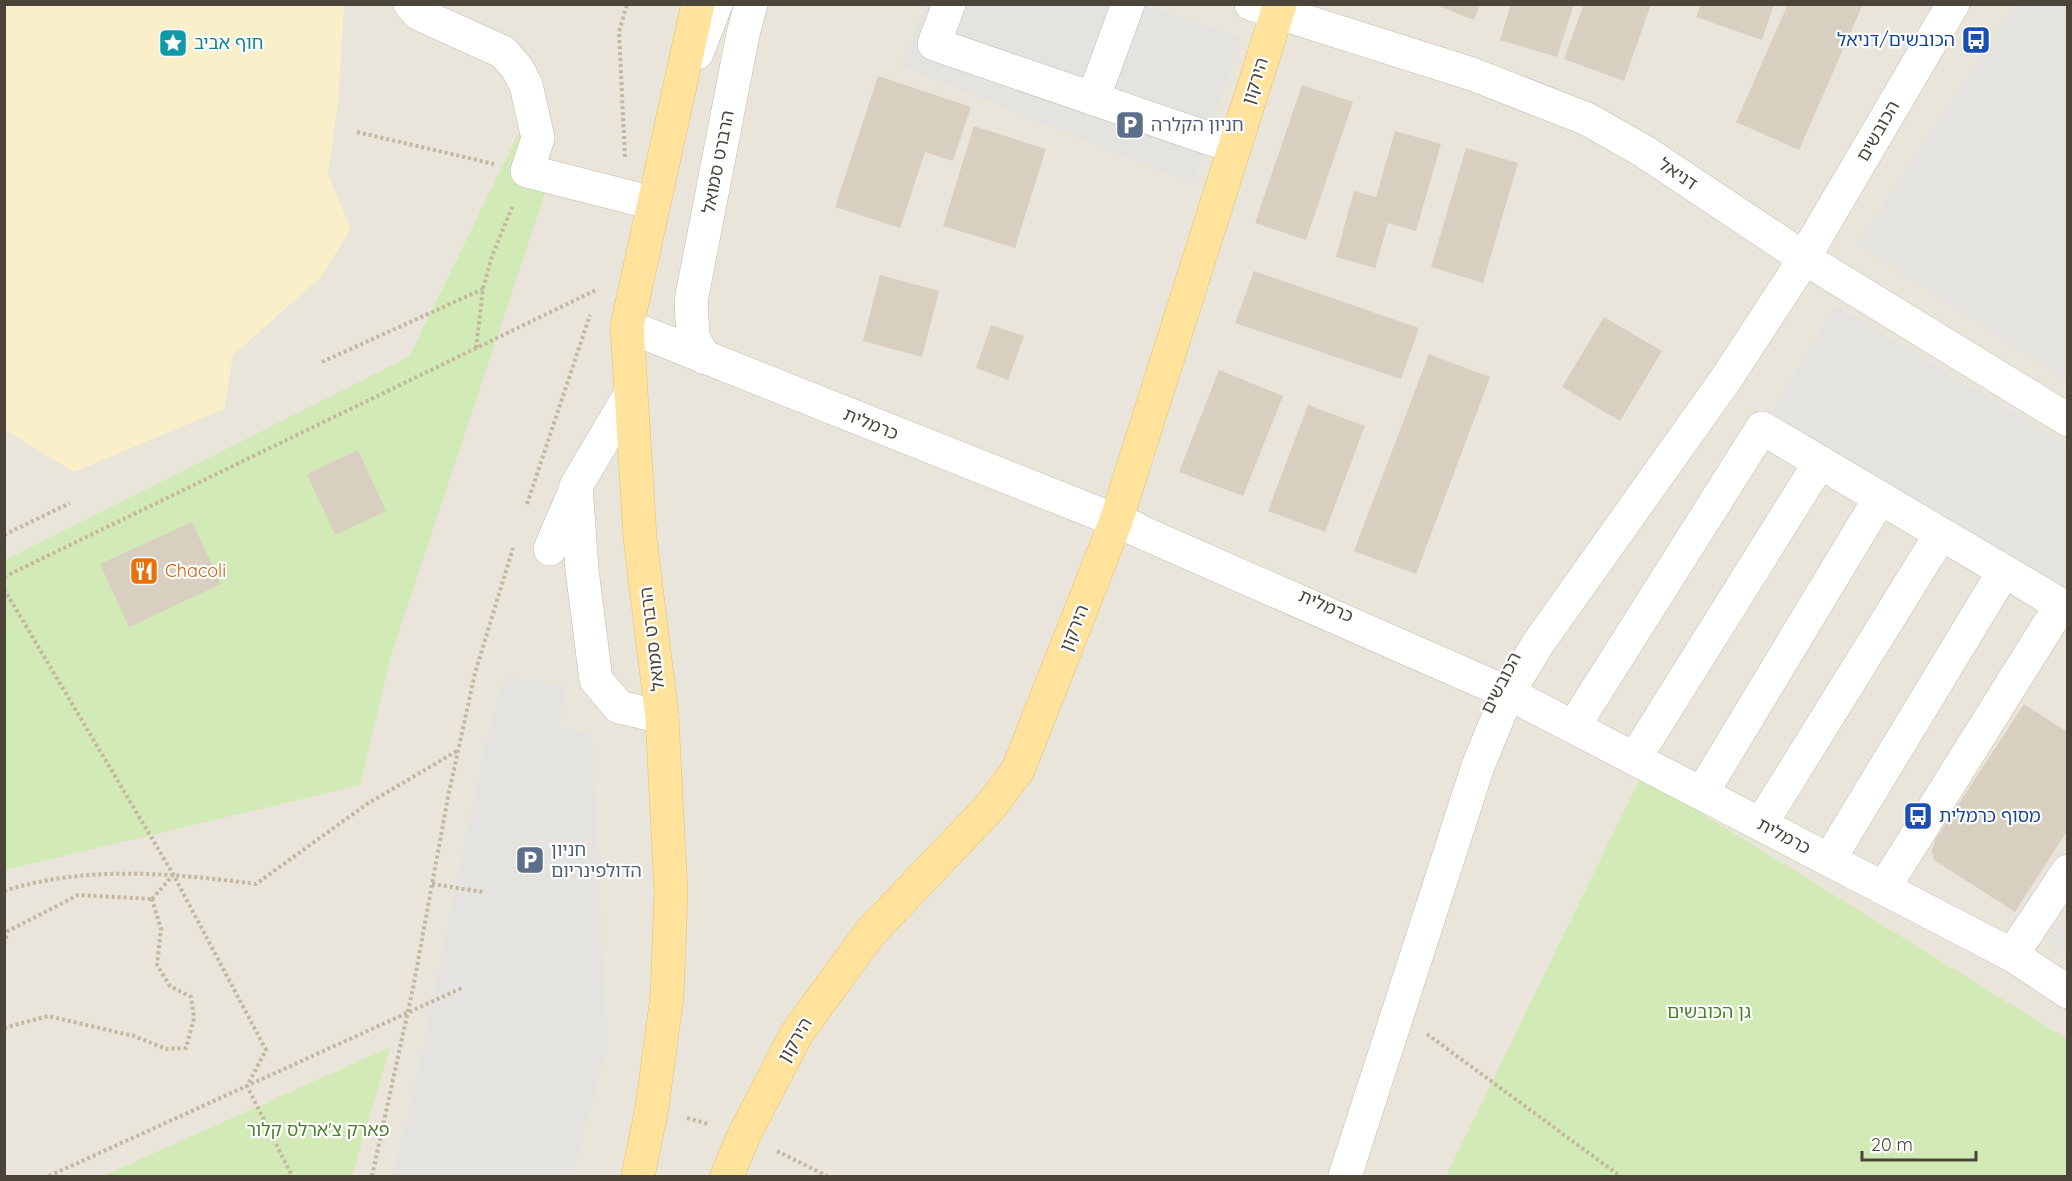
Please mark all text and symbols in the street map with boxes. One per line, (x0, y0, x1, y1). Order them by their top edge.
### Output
bus stop icon: הכובשים/דניאל (1960, 24, 1992, 56)
place icon: חוף אביב (157, 27, 189, 59)
place label: הכובשים/דניאל (1837, 28, 1955, 51)
place label: חוף אביב (194, 31, 264, 54)
street label: הירקון (1236, 54, 1273, 107)
street label: הכובשים (1851, 96, 1904, 165)
street label: הרברט סמואל (696, 108, 739, 216)
parking icon: חניון הקלרה (1114, 109, 1146, 141)
place label: חניון הקלרה (1151, 113, 1244, 136)
street label: דניאל (1654, 152, 1702, 195)
street label: כרמלית (840, 402, 902, 445)
restaurant icon: Chacoli (128, 555, 160, 587)
place label: Chacoli (165, 559, 226, 582)
street label: כרמלית (1295, 584, 1357, 627)
street label: הרברט סמואל (634, 586, 669, 692)
street label: הירקון (1054, 601, 1093, 655)
street label: הכובשים (1475, 648, 1526, 718)
bus stop icon: מסוף כרמלית (1902, 800, 1934, 832)
place label: מסוף כרמלית (1939, 804, 2041, 827)
street label: כרמלית (1754, 812, 1815, 859)
place label: חניון הדולפינריום (551, 838, 642, 882)
parking icon: חניון הדולפינריום (514, 844, 546, 876)
park label: גן הכובשים (1667, 1000, 1751, 1023)
street label: הירקון (772, 1013, 817, 1066)
park label: פארק צ'ארלס קלור (247, 1118, 389, 1141)
scale bar (1862, 1124, 1976, 1162)
text: 20 m (1871, 1133, 1913, 1156)

